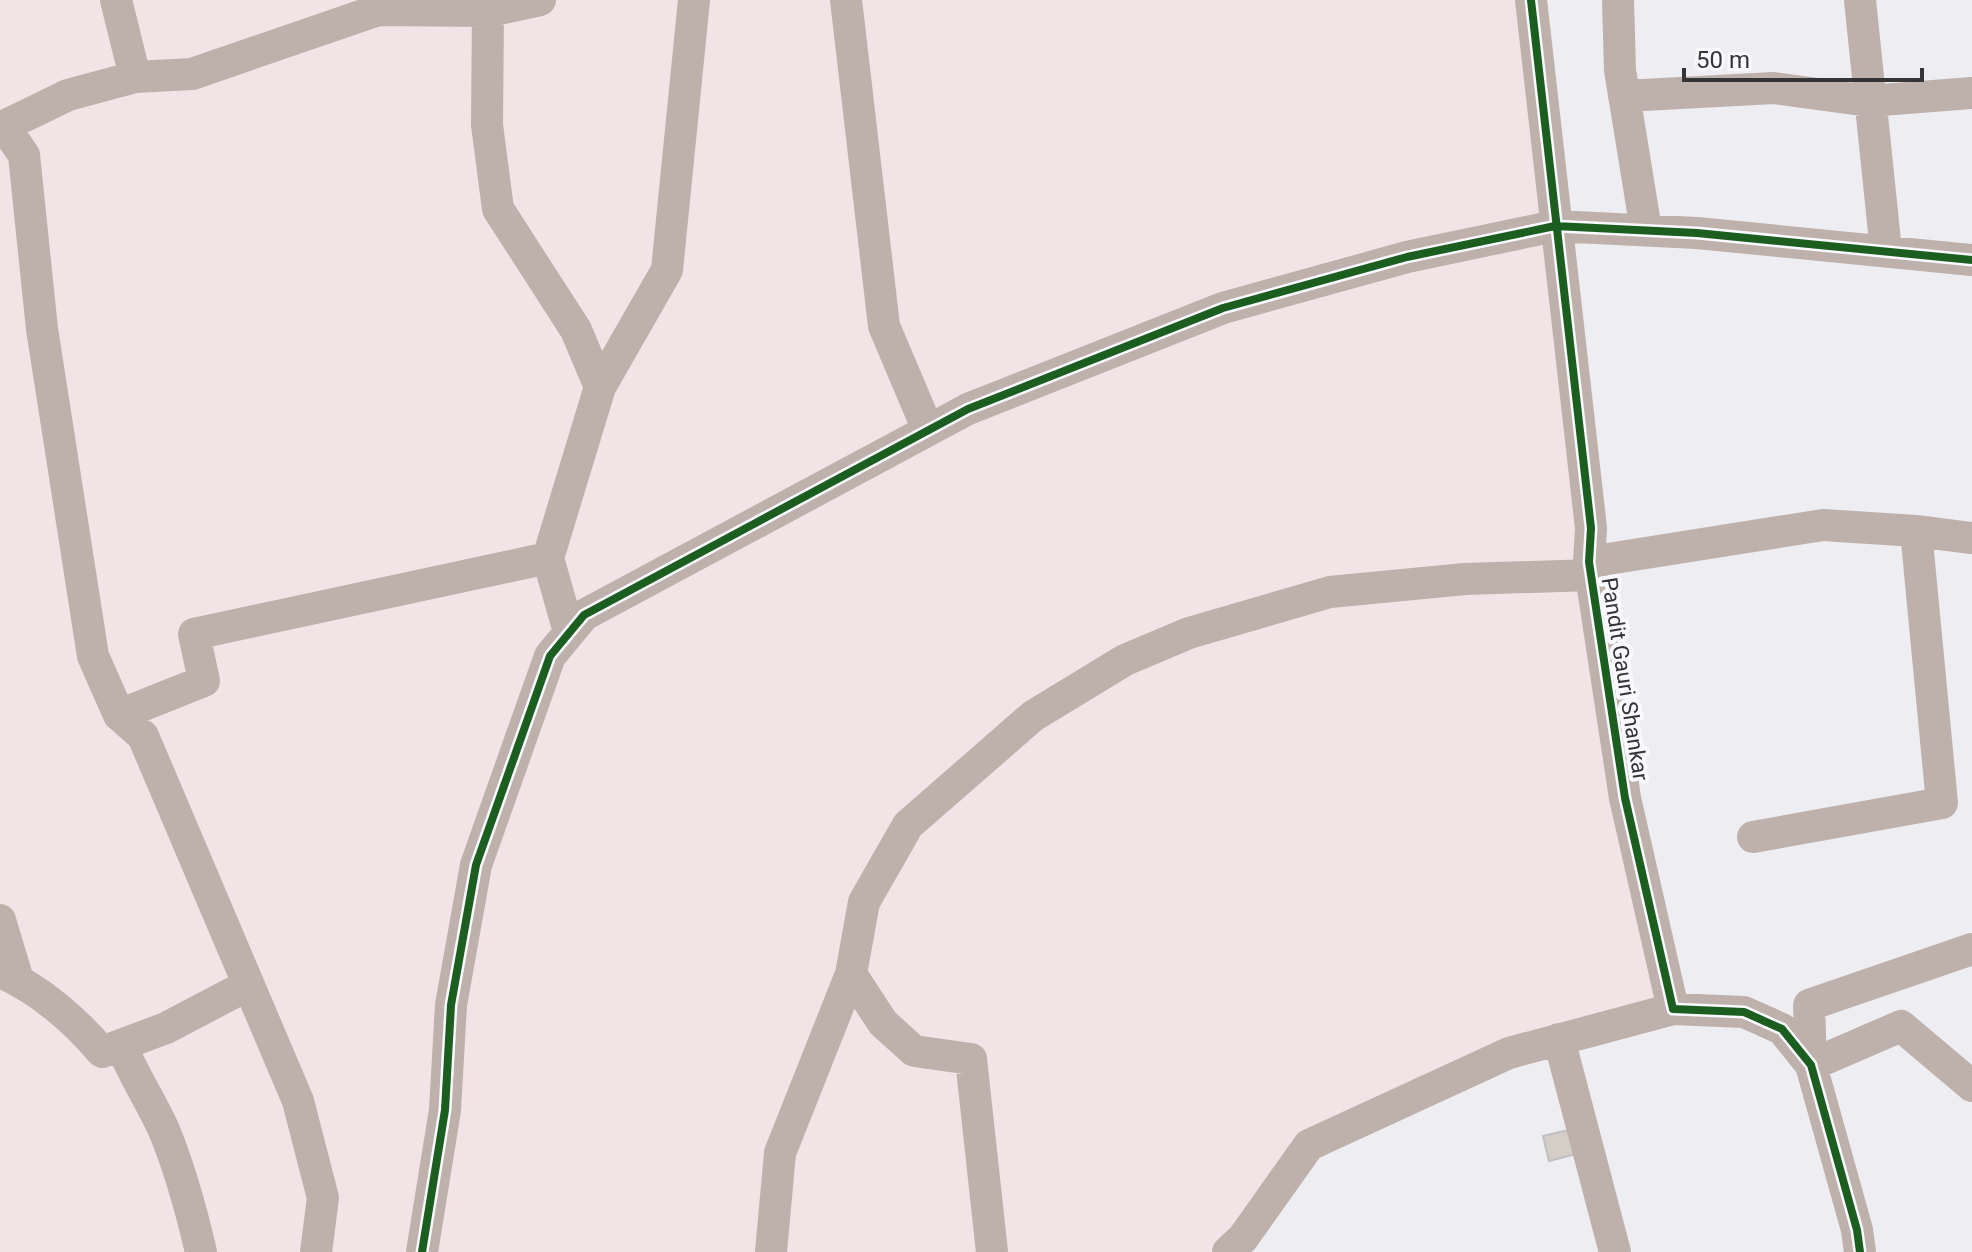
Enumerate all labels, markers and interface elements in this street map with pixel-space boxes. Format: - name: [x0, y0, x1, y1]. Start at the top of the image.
- scale bar: [1684, 32, 1922, 82]
- text: 50 m: [1696, 46, 1750, 74]
- street label: Pandit Gauri Shankar: [1597, 576, 1654, 783]

